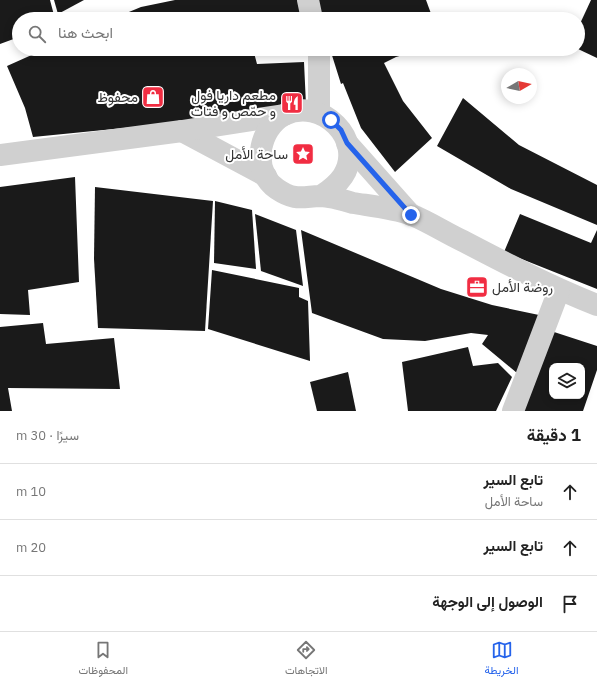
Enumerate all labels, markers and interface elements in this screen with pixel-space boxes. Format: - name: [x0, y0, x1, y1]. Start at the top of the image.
- search box: [12, 12, 585, 56]
- icon: search: [26, 23, 48, 45]
- text: ابحث هنا: [58, 23, 113, 42]
- north arrow: [501, 68, 537, 104]
- shop icon: محفوظ: [140, 84, 166, 110]
- place label: مطعم داريا فول و حمّص و فتات: [191, 86, 276, 120]
- place label: محفوظ: [97, 88, 138, 106]
- restaurant icon: مطعم داريا فول و حمّص و فتات: [279, 90, 305, 116]
- route start: [322, 111, 340, 129]
- place icon: ساحة الأمل: [290, 141, 316, 167]
- place label: ساحة الأمل: [225, 145, 288, 163]
- route end: [402, 206, 420, 224]
- office icon: روضة الأمل: [464, 274, 490, 300]
- place label: روضة الأمل: [492, 278, 553, 296]
- map controls: [549, 363, 585, 399]
- button: layers: [549, 363, 585, 399]
- text: 1 دقيقة: [527, 424, 581, 446]
- text: سيرًا · 30 m: [16, 427, 79, 444]
- text: تابع السير: [484, 470, 543, 489]
- icon: ahead: [559, 481, 581, 503]
- text: 10 m: [16, 483, 46, 500]
- text: ساحة الأمل: [485, 493, 543, 510]
- text: تابع السير: [484, 536, 543, 555]
- icon: ahead: [559, 537, 581, 559]
- text: 20 m: [16, 539, 46, 556]
- text: الوصول إلى الوجهة: [432, 592, 543, 611]
- icon: arrive: [559, 593, 581, 615]
- tab: المحفوظات: [78, 639, 128, 680]
- tab: الاتجاهات: [285, 639, 328, 680]
- tab: الخريطة: [485, 639, 519, 680]

